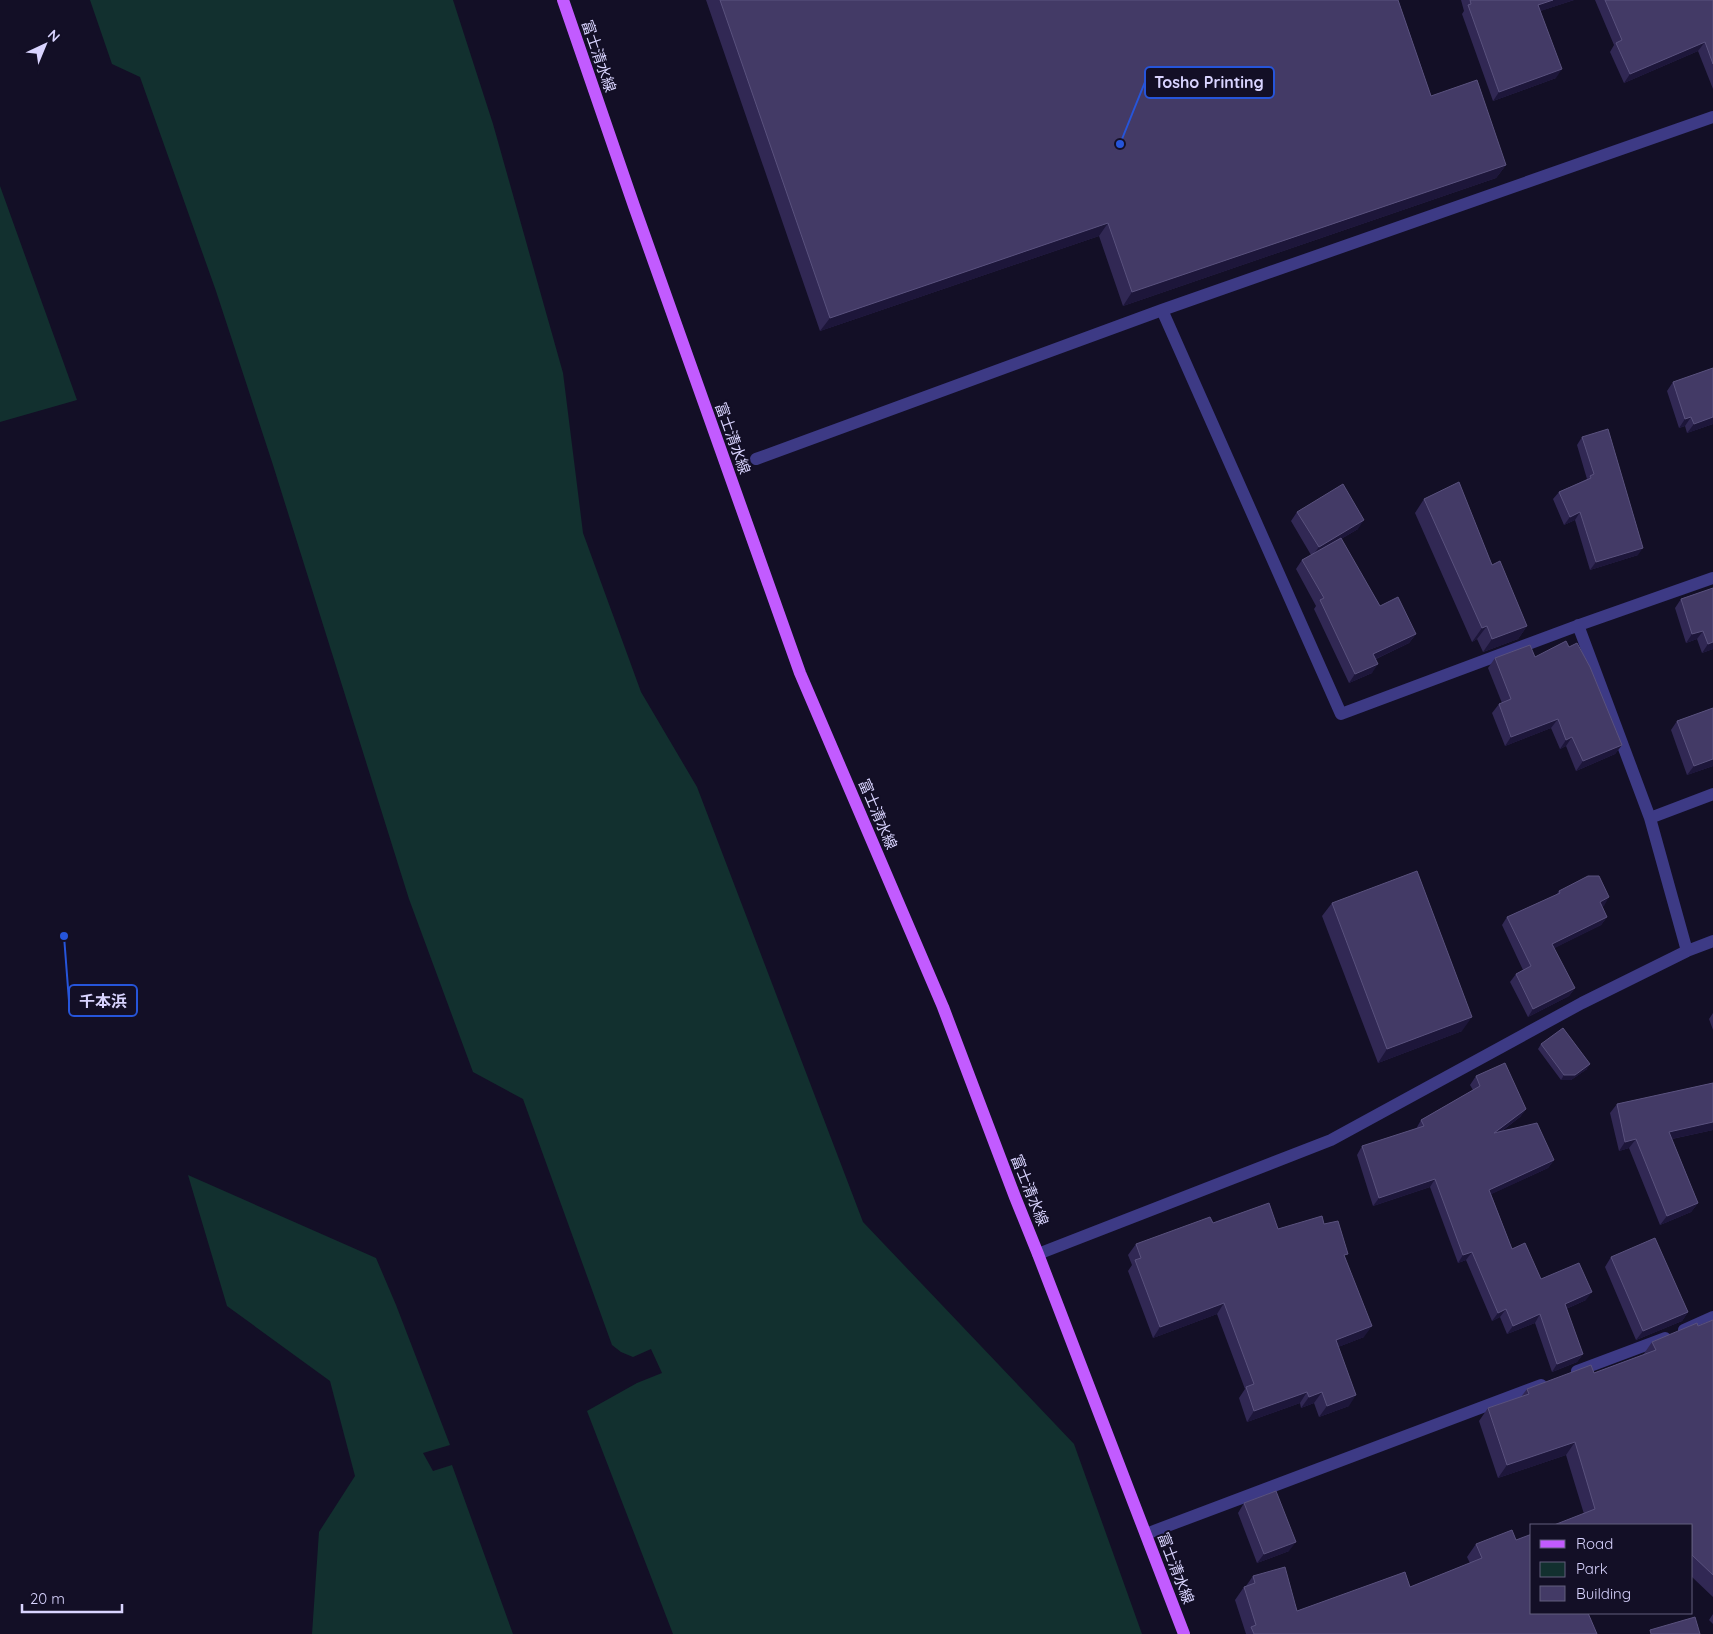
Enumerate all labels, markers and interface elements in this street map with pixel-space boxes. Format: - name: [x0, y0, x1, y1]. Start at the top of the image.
- street label: 富士清水線: [578, 17, 620, 95]
- north arrow: [20, 20, 70, 70]
- text: N: [44, 26, 64, 46]
- callout: Tosho Printing: [1145, 67, 1274, 98]
- text: Tosho Printing: [1154, 72, 1264, 92]
- street label: 富士清水線: [711, 400, 755, 476]
- street label: 富士清水線: [855, 776, 901, 852]
- callout: 千本浜: [69, 985, 137, 1016]
- text: 千本浜: [79, 991, 127, 1011]
- street label: 富士清水線: [1007, 1152, 1053, 1228]
- legend: [1530, 1524, 1693, 1614]
- street label: 富士清水線: [1154, 1530, 1198, 1606]
- text: Road: [1576, 1534, 1613, 1553]
- text: Park: [1576, 1559, 1608, 1578]
- scale bar: [22, 1582, 122, 1614]
- text: Building: [1576, 1584, 1631, 1603]
- text: 20 m: [30, 1589, 65, 1608]

